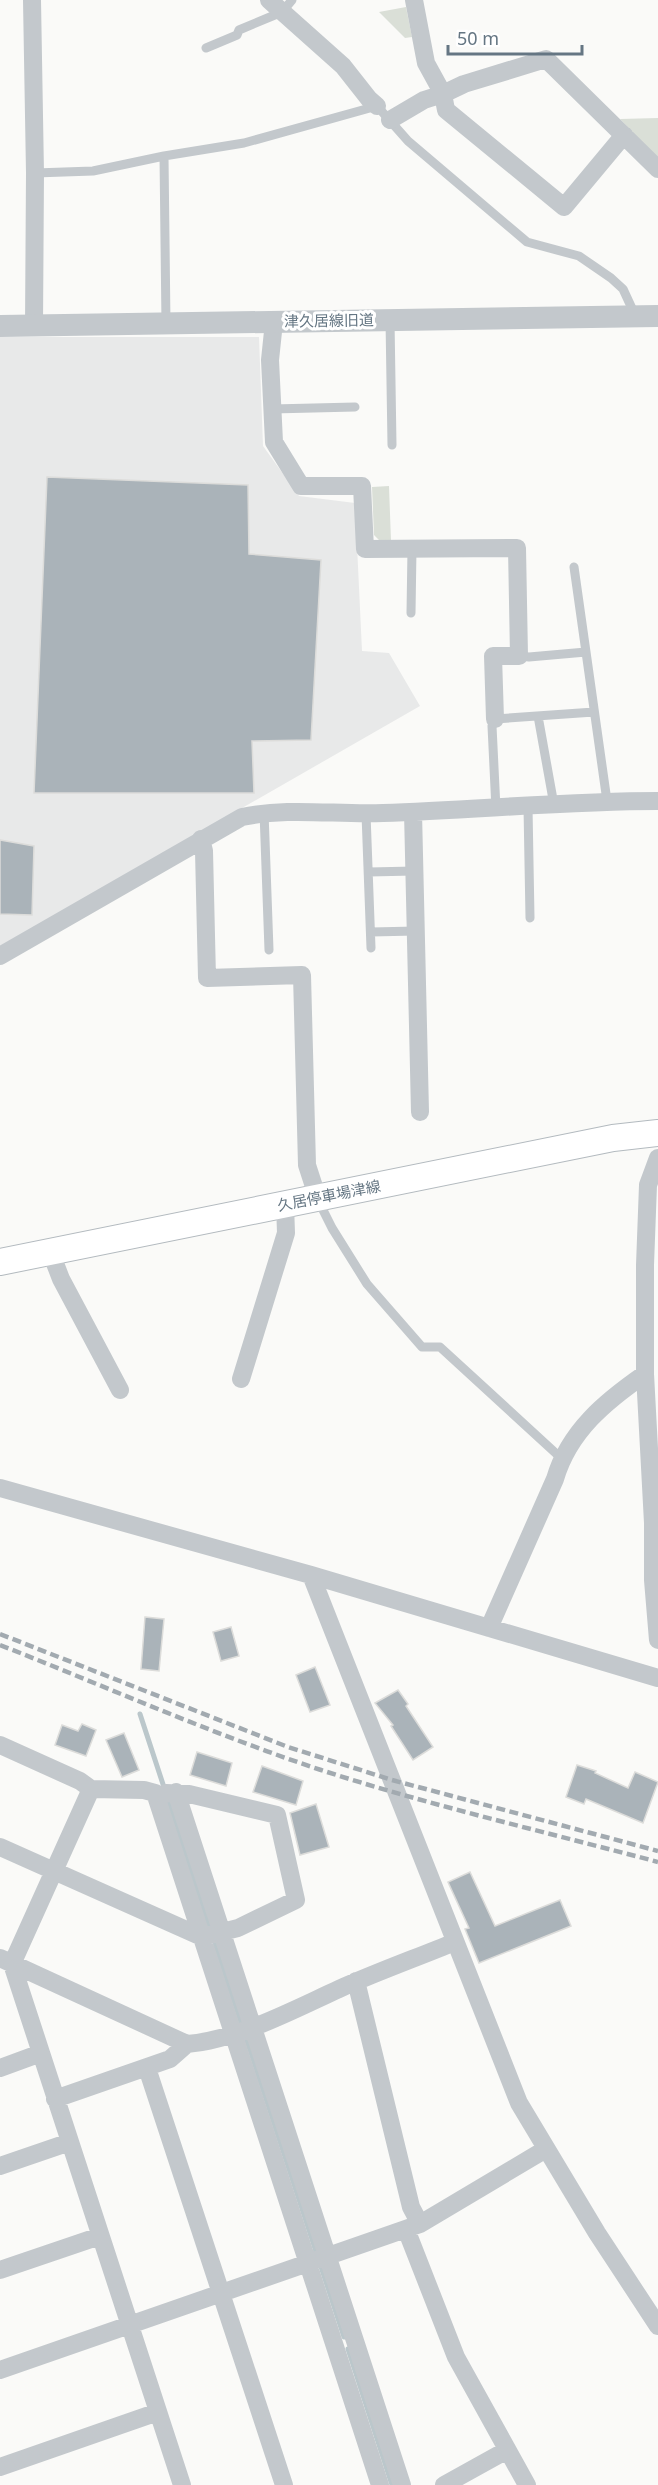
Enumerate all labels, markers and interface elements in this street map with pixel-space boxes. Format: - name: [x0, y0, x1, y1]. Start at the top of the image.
- scale bar: [448, 18, 582, 56]
- text: 50 m: [457, 26, 499, 50]
- street label: 津久居線旧道: [284, 309, 374, 331]
- street label: 久居停車場津線: [275, 1175, 382, 1215]

